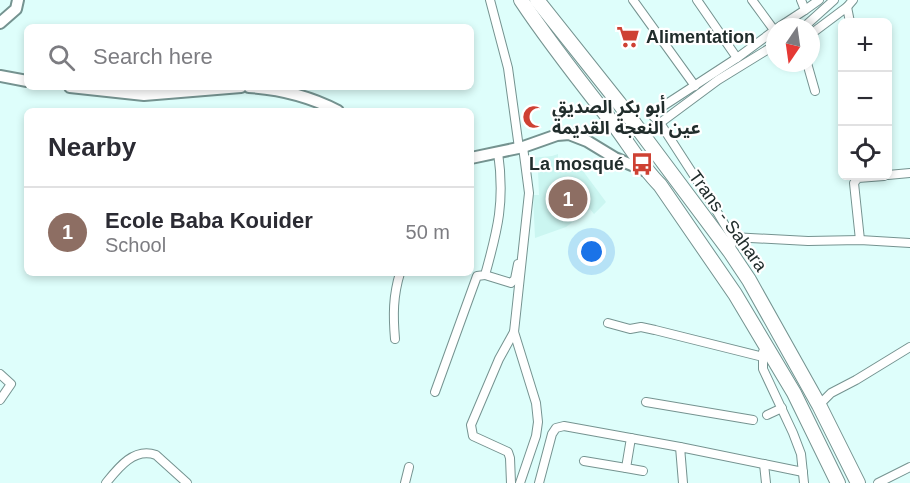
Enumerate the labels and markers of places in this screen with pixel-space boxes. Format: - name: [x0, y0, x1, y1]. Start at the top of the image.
- supermarket icon: Alimentation: [615, 24, 641, 50]
- place label: Alimentation: [646, 27, 755, 47]
- place label: أبو بكر الصديق عين النعجة القديمة: [552, 94, 701, 138]
- mosque icon: أبو بكر الصديق عين النعجة القديمة: [521, 104, 547, 130]
- bus stop icon: La mosqué: [629, 151, 655, 177]
- place label: La mosqué: [529, 154, 624, 174]
- pin: 1: [548, 176, 588, 222]

